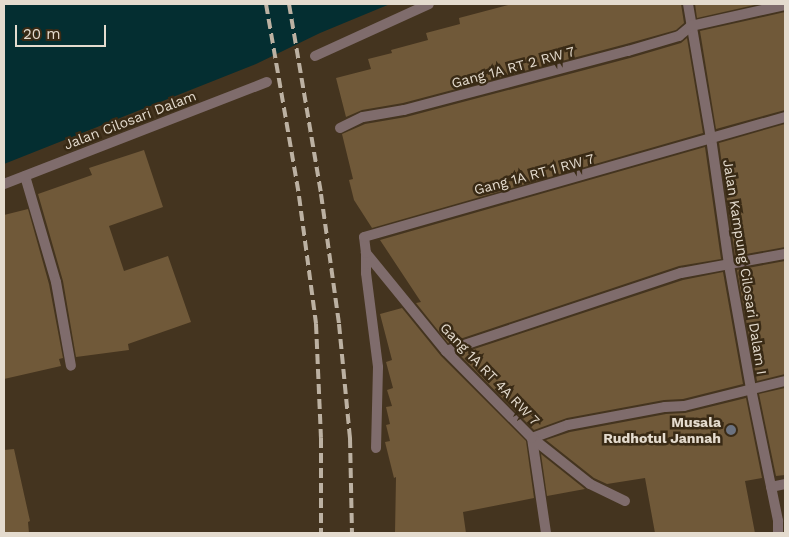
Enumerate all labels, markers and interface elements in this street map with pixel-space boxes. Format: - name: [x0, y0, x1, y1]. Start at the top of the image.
- scale bar: [18, 15, 109, 47]
- text: 20 m: [23, 25, 61, 43]
- street label: Gang 1A RT 2 RW 7: [449, 42, 577, 92]
- street label: Jalan Cilosari Dalam: [61, 87, 199, 153]
- street label: Gang 1A RT 1 RW 7: [471, 150, 597, 198]
- street label: Jalan Kampung Cilosari Dalam I: [720, 158, 770, 376]
- street label: Gang 1A RT 4A RW 7: [436, 318, 544, 430]
- place label: Musala Rudhotul Jannah: [603, 414, 721, 447]
- marker: Musala Rudhotul Jannah: [725, 424, 737, 436]

